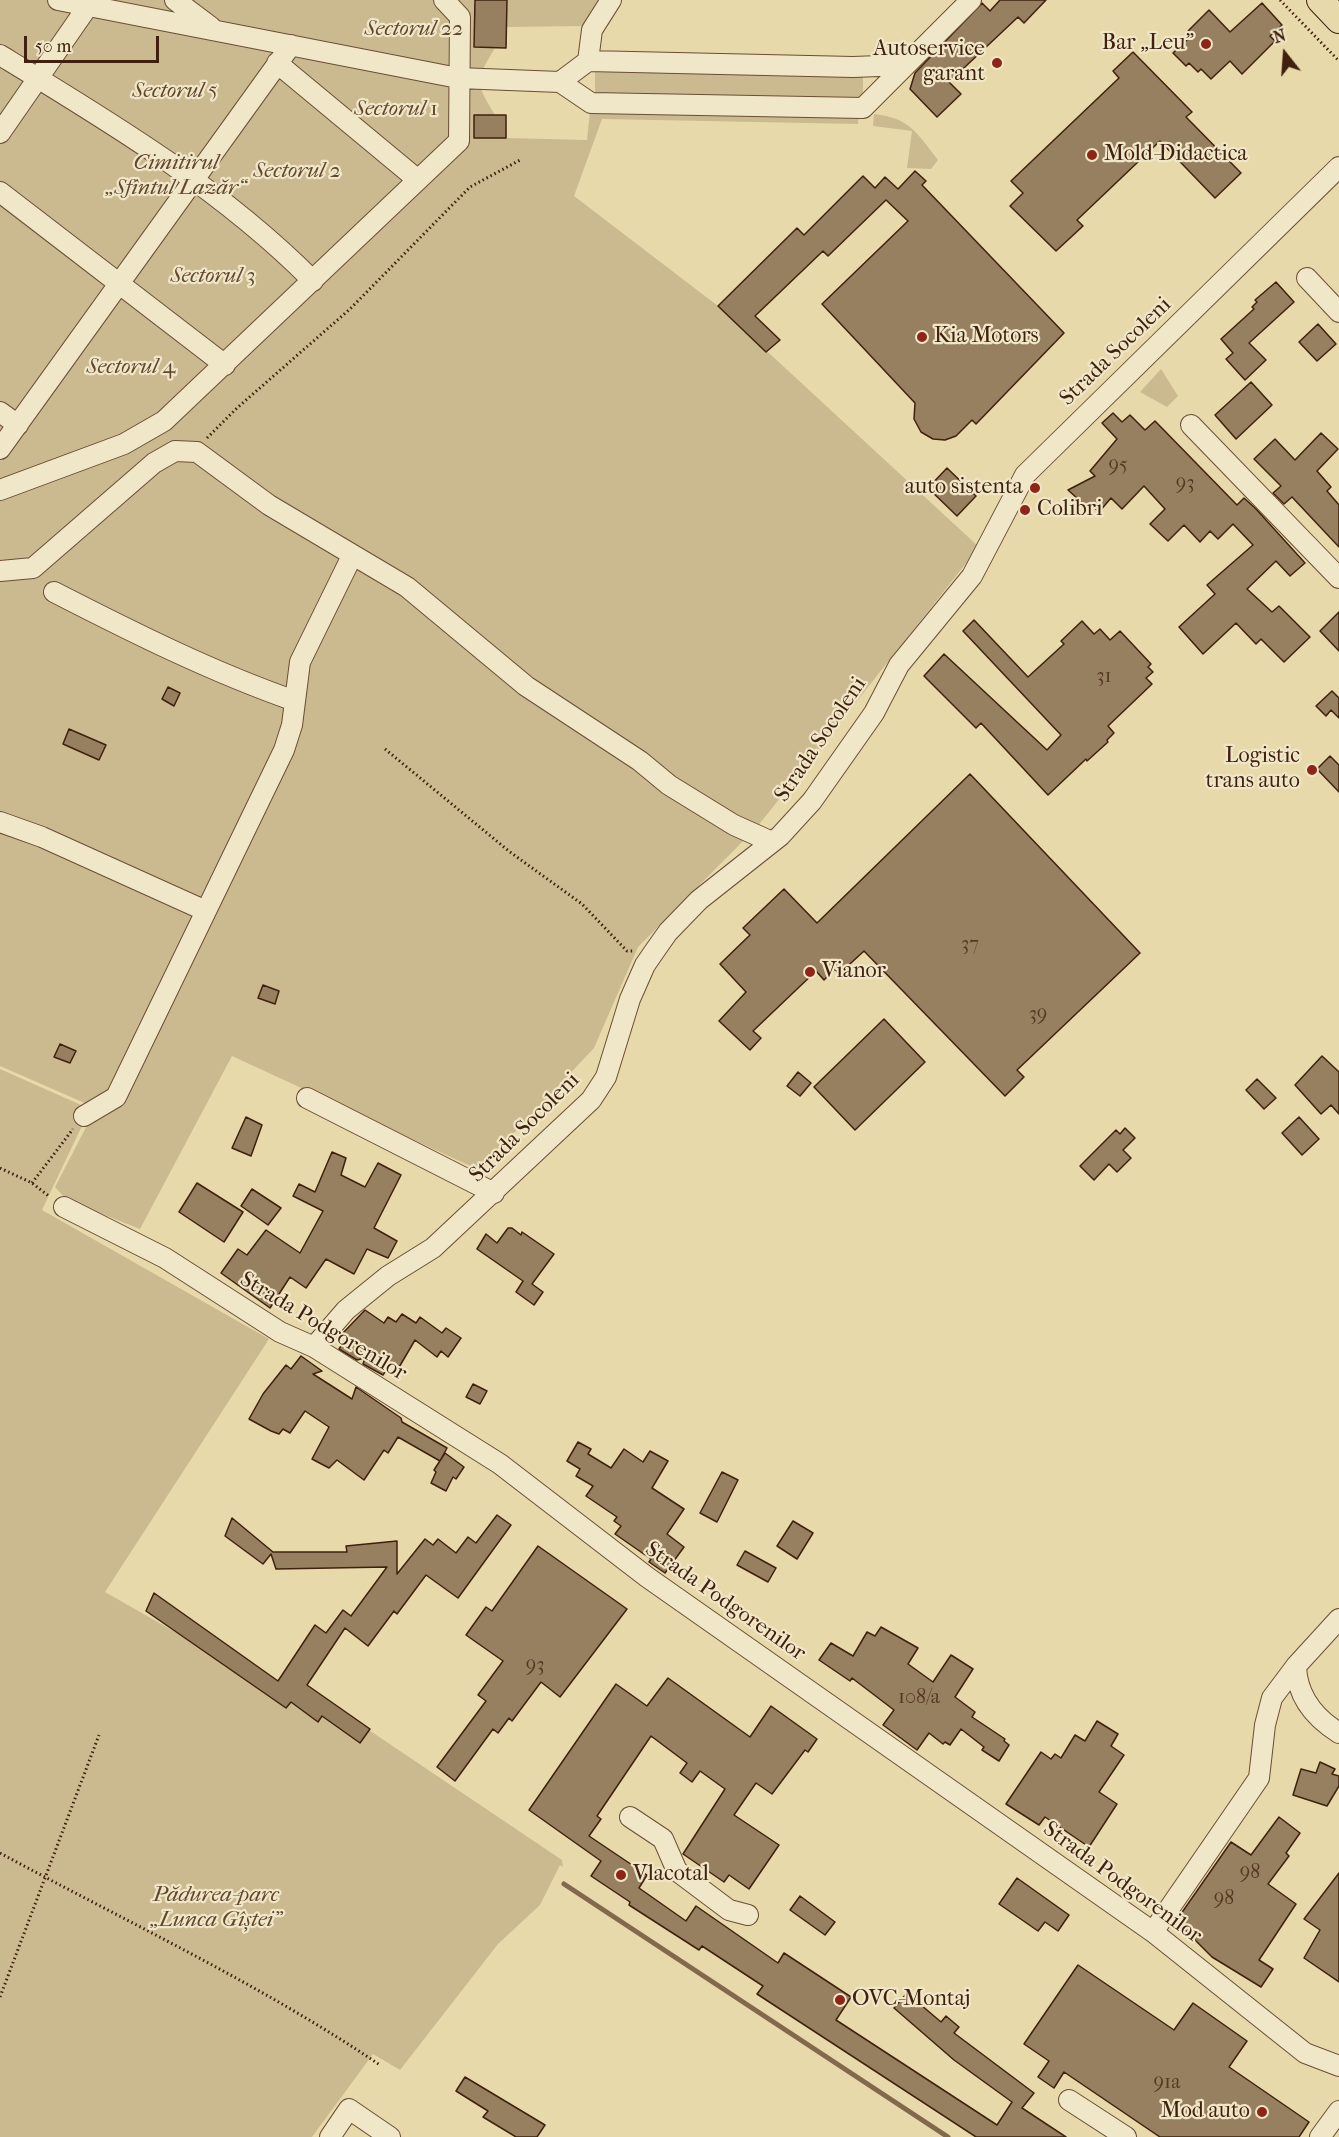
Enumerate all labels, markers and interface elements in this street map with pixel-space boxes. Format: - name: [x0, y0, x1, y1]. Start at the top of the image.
- park label: Sectorul 22: [365, 17, 463, 43]
- scale bar: [27, 24, 162, 62]
- north arrow: [1255, 24, 1315, 84]
- text: N: [1271, 25, 1288, 47]
- place label: Bar „Leu”: [1102, 31, 1194, 57]
- text: 50 m: [35, 36, 71, 57]
- place label: Autoservice garant: [873, 37, 985, 88]
- marker: Bar „Leu”: [1199, 37, 1213, 51]
- marker: Autoservice garant: [990, 56, 1004, 70]
- park label: Sectorul 5: [132, 79, 218, 105]
- park label: Sectorul 1: [354, 97, 438, 123]
- place label: Mold-Didactica: [1104, 142, 1248, 168]
- marker: Mold-Didactica: [1085, 148, 1099, 162]
- park label: Cimitirul „Sfîntul Lazăr“: [106, 151, 246, 202]
- park label: Sectorul 2: [253, 159, 341, 185]
- park label: Sectorul 3: [170, 264, 256, 290]
- street label: Strada Socoleni: [1055, 292, 1177, 412]
- place label: Kia Motors: [934, 324, 1039, 350]
- marker: Kia Motors: [915, 330, 929, 344]
- park label: Sectorul 4: [86, 355, 176, 381]
- house number: 95: [1108, 454, 1128, 478]
- house number: 93: [1176, 472, 1194, 496]
- place label: auto sistenta: [905, 475, 1023, 501]
- marker: auto sistenta: [1028, 481, 1042, 495]
- place label: Colibri: [1037, 497, 1102, 523]
- marker: Colibri: [1018, 503, 1032, 517]
- house number: 31: [1096, 665, 1112, 689]
- street label: Strada Socoleni: [770, 673, 872, 807]
- place label: Logistic trans auto: [1206, 744, 1300, 796]
- marker: Logistic trans auto: [1305, 763, 1319, 777]
- house number: 37: [961, 933, 979, 957]
- place label: Vianor: [822, 959, 886, 985]
- marker: Vianor: [803, 965, 817, 979]
- house number: 39: [1029, 1003, 1047, 1027]
- street label: Strada Socoleni: [464, 1067, 586, 1189]
- street label: Strada Podgorenilor: [235, 1267, 411, 1387]
- street label: Strada Podgorenilor: [640, 1537, 810, 1667]
- house number: 93: [526, 1654, 544, 1678]
- house number: 108/a: [898, 1686, 940, 1710]
- street label: Strada Podgorenilor: [1037, 1817, 1207, 1949]
- house number: 98: [1240, 1861, 1260, 1885]
- place label: Vlacotal: [633, 1862, 709, 1888]
- marker: Vlacotal: [614, 1868, 628, 1882]
- park label: Pădurea-parc „Lunca Gîștei”: [151, 1883, 281, 1934]
- house number: 98: [1214, 1887, 1234, 1911]
- place label: OVC-Montaj: [852, 1987, 970, 2013]
- marker: OVC-Montaj: [833, 1993, 847, 2007]
- house number: 91a: [1154, 2071, 1180, 2095]
- place label: Mod auto: [1161, 2099, 1250, 2125]
- marker: Mod auto: [1255, 2105, 1269, 2119]

